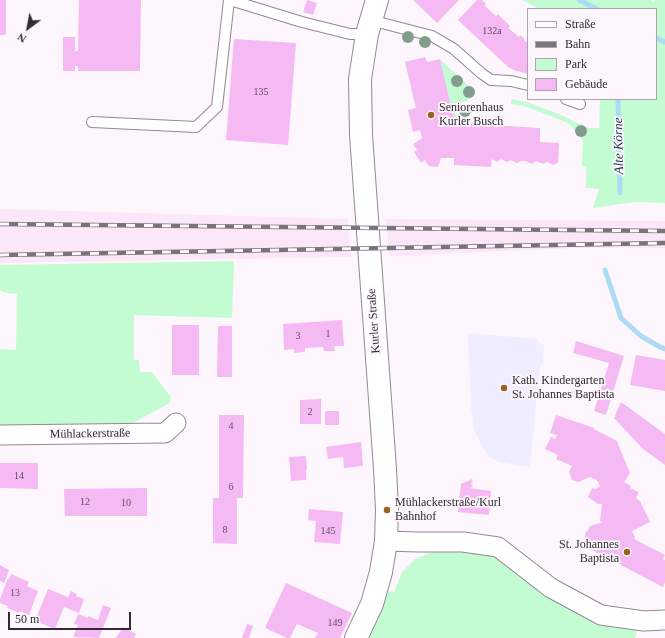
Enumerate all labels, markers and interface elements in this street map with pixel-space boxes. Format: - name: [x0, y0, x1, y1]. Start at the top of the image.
- north arrow: [8, 8, 48, 48]
- legend: [527, 8, 657, 100]
- text: Straße: [565, 17, 596, 31]
- house number: 132a: [482, 25, 502, 37]
- text: N: [15, 31, 28, 45]
- text: Bahn: [565, 37, 590, 51]
- text: Park: [565, 57, 587, 71]
- text: Gebäude: [565, 77, 608, 91]
- house number: 135: [254, 86, 268, 98]
- place label: Seniorenhaus Kurler Busch: [439, 101, 504, 129]
- marker: Seniorenhaus Kurler Busch: [426, 110, 436, 120]
- water label: Alte Körne: [611, 118, 627, 174]
- street label: Kurler Straße: [365, 288, 383, 354]
- house number: 1: [326, 328, 330, 340]
- house number: 3: [296, 330, 300, 342]
- place label: Kath. Kindergarten St. Johannes Baptista: [512, 374, 614, 402]
- marker: Kath. Kindergarten St. Johannes Baptista: [499, 383, 509, 393]
- house number: 2: [308, 406, 312, 418]
- house number: 4: [228, 420, 234, 432]
- street label: Mühlackerstraße: [50, 426, 130, 442]
- house number: 14: [14, 470, 24, 482]
- house number: 6: [228, 481, 234, 493]
- house number: 12: [80, 496, 90, 508]
- place label: Mühlackerstraße/Kurl Bahnhof: [395, 496, 501, 524]
- house number: 10: [121, 497, 131, 509]
- marker: Mühlackerstraße/Kurl Bahnhof: [382, 505, 392, 515]
- house number: 8: [222, 524, 228, 536]
- house number: 145: [320, 525, 336, 537]
- place label: St. Johannes Baptista: [559, 538, 619, 566]
- marker: St. Johannes Baptista: [622, 547, 632, 557]
- house number: 13: [10, 587, 20, 599]
- scale bar: [10, 604, 133, 630]
- text: 50 m: [15, 612, 39, 626]
- house number: 149: [328, 617, 342, 629]

